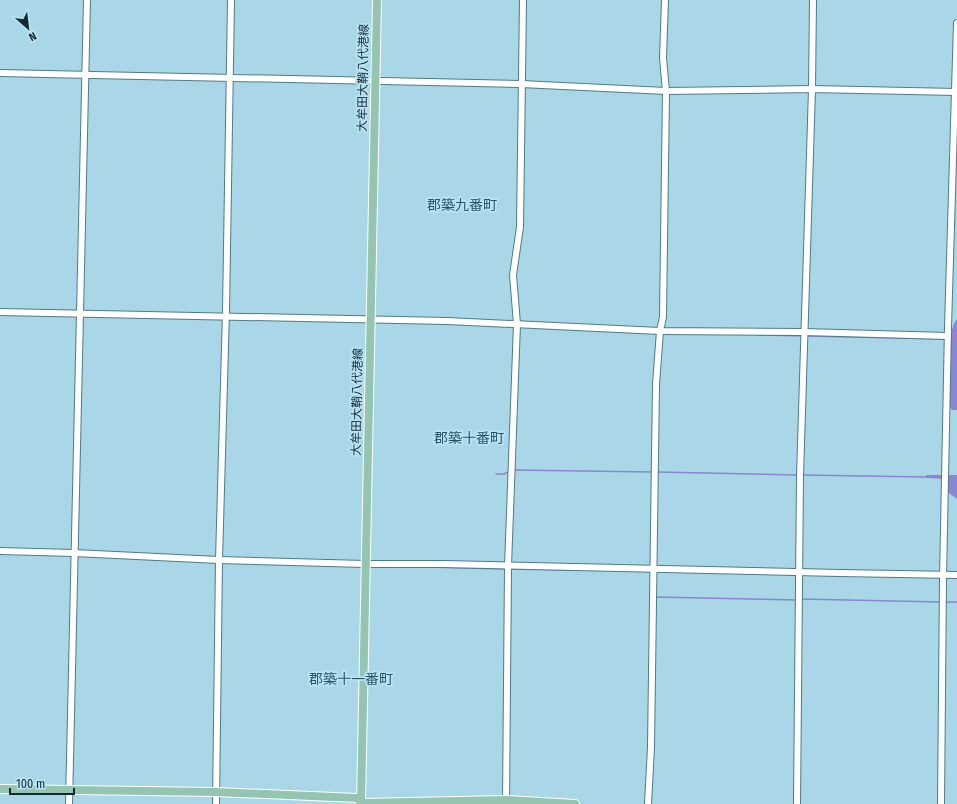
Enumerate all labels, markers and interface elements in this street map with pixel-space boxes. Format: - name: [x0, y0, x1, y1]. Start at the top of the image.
- north arrow: [8, 8, 48, 48]
- street label: 大牟田大鞘八代港線: [355, 24, 371, 132]
- text: N: [26, 29, 38, 44]
- district label: 郡築九番町: [427, 197, 497, 214]
- street label: 大牟田大鞘八代港線: [349, 348, 365, 456]
- district label: 郡築十番町: [434, 430, 504, 447]
- district label: 郡築十一番町: [309, 671, 393, 688]
- scale bar: [10, 770, 74, 796]
- text: 100 m: [16, 777, 45, 791]

